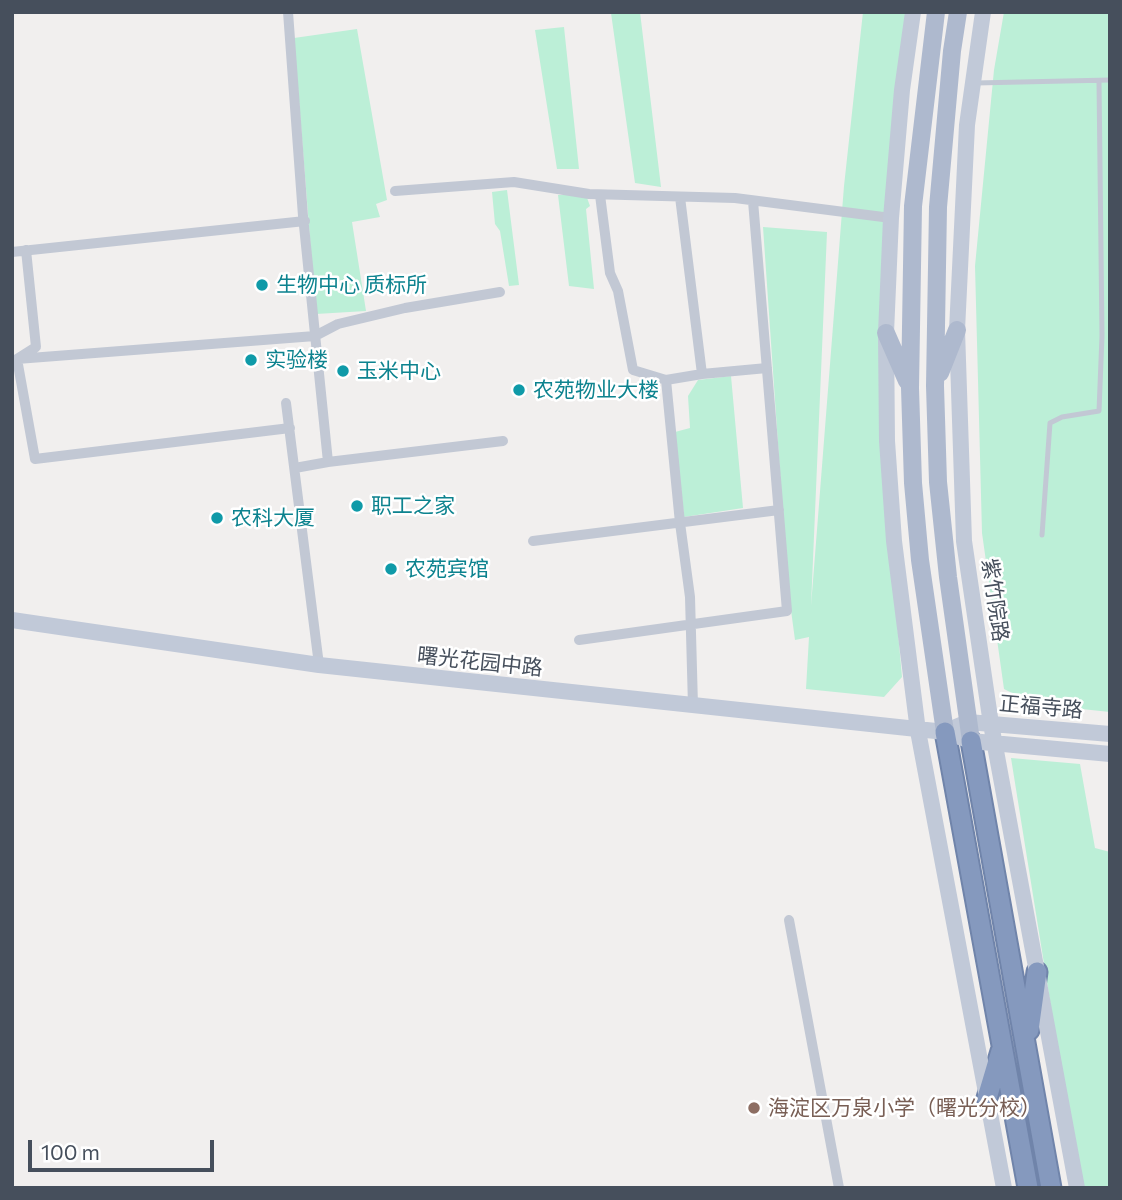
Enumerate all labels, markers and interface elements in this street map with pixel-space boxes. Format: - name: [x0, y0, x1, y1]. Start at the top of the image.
- place label: 生物中心 质标所: [276, 272, 427, 298]
- marker: 生物中心 质标所: [254, 277, 270, 293]
- place label: 实验楼: [265, 347, 328, 373]
- marker: 实验楼: [243, 352, 259, 368]
- place label: 玉米中心: [357, 358, 441, 384]
- marker: 玉米中心: [335, 363, 351, 379]
- place label: 农苑物业大楼: [533, 377, 659, 403]
- marker: 农苑物业大楼: [511, 382, 527, 398]
- place label: 职工之家: [371, 493, 455, 519]
- marker: 职工之家: [349, 498, 365, 514]
- place label: 农科大厦: [231, 505, 315, 531]
- marker: 农科大厦: [209, 510, 225, 526]
- place label: 农苑宾馆: [405, 556, 489, 582]
- street label: 紫竹院路: [977, 557, 1013, 643]
- marker: 农苑宾馆: [383, 561, 399, 577]
- street label: 曙光花园中路: [416, 643, 544, 681]
- street label: 正福寺路: [998, 691, 1084, 723]
- place label: 海淀区万泉小学（曙光分校）: [768, 1095, 1041, 1121]
- marker: 海淀区万泉小学（曙光分校）: [746, 1100, 762, 1116]
- scale bar: [32, 1126, 217, 1170]
- text: 100 m: [41, 1139, 100, 1164]

